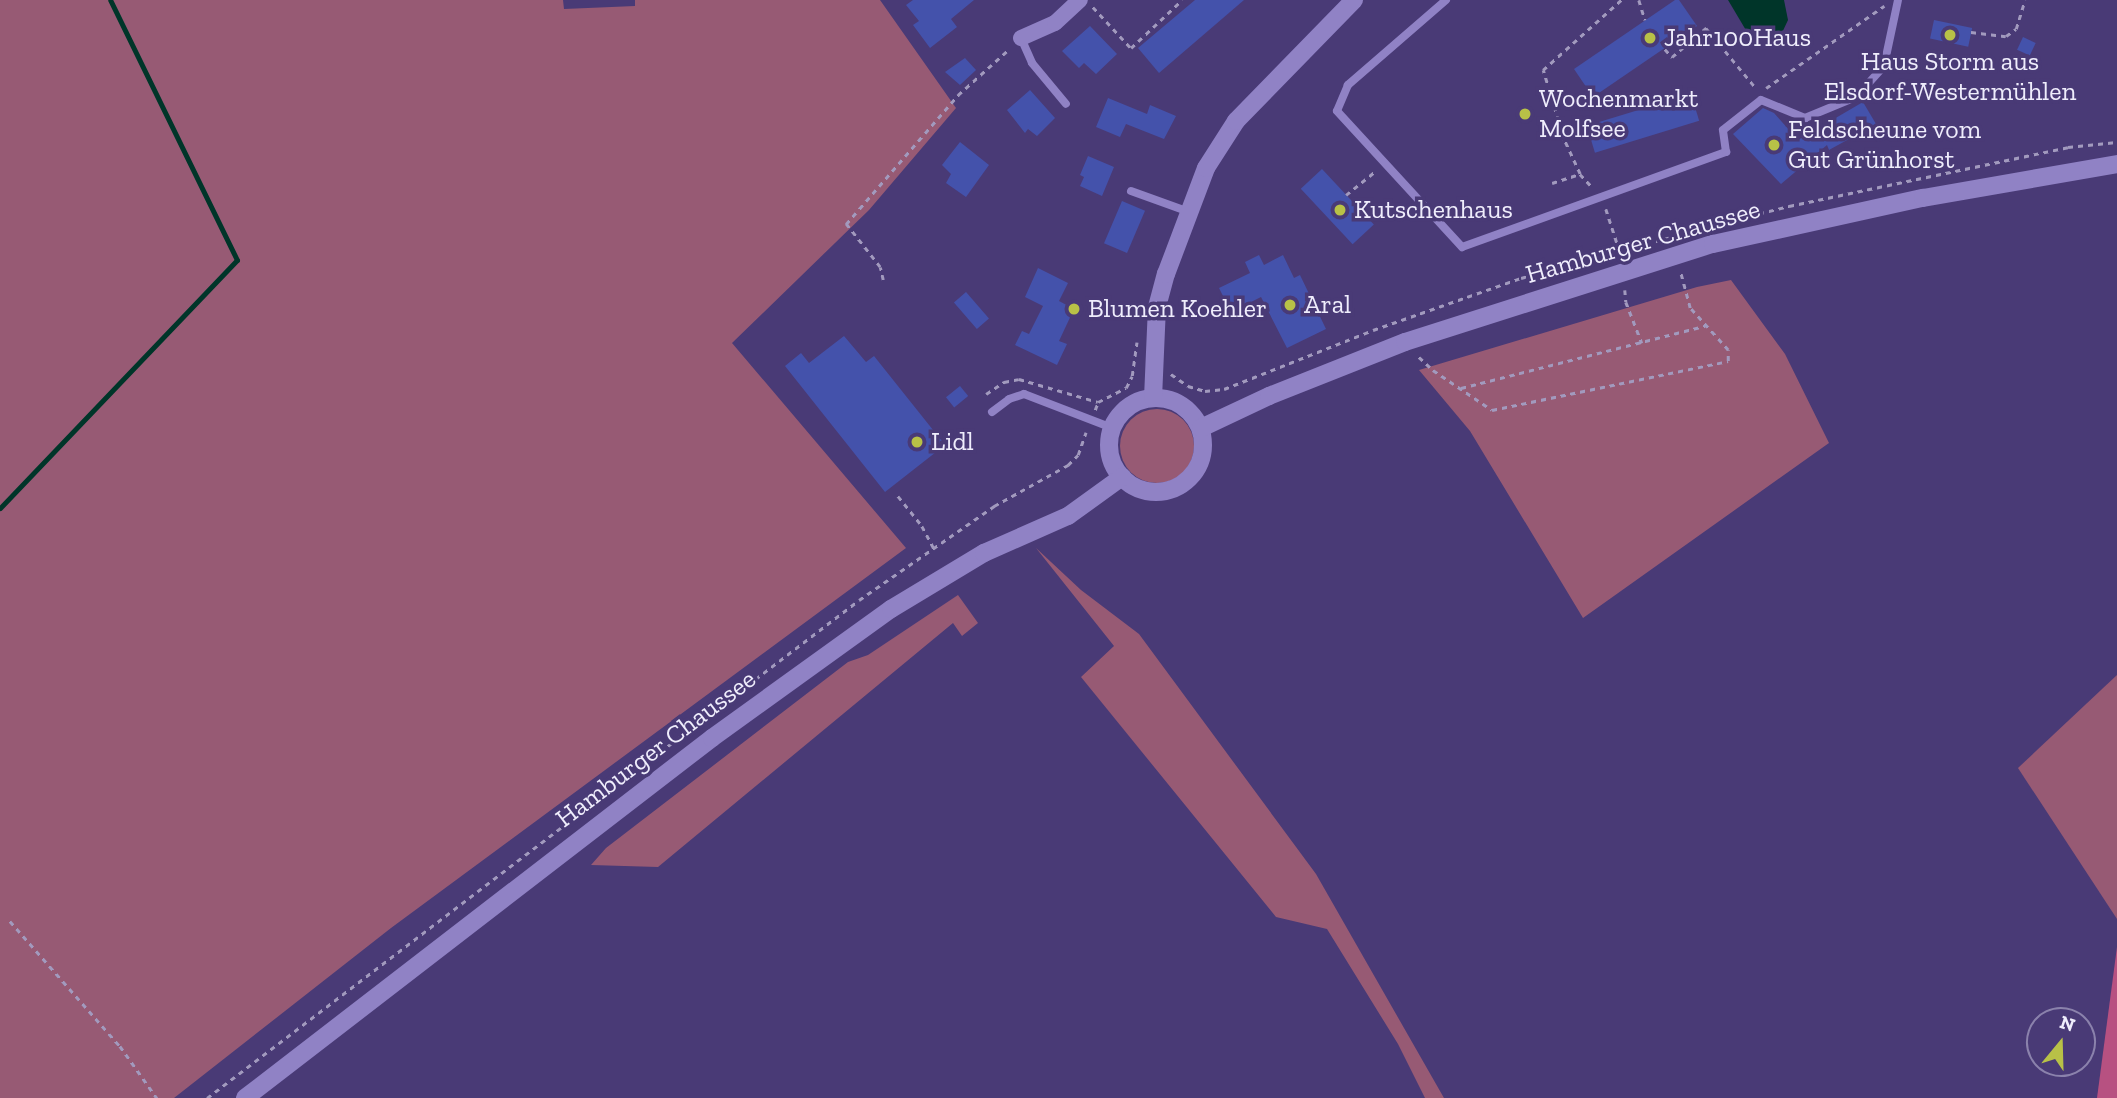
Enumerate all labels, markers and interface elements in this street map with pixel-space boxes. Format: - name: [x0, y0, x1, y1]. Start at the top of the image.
- place label: Jahr100Haus: [1664, 22, 1811, 54]
- marker: Haus Storm aus Elsdorf-Westermühlen: [1942, 27, 1958, 43]
- marker: Jahr100Haus: [1642, 30, 1658, 46]
- place label: Haus Storm aus Elsdorf-Westermühlen: [1824, 46, 2076, 108]
- place label: Wochenmarkt Molfsee: [1539, 83, 1698, 144]
- marker: Wochenmarkt Molfsee: [1517, 106, 1533, 122]
- place label: Feldscheune vom Gut Grünhorst: [1788, 114, 1982, 176]
- marker: Feldscheune vom Gut Grünhorst: [1766, 137, 1782, 153]
- place label: Kutschenhaus: [1354, 194, 1513, 226]
- street label: Hamburger Chaussee: [1522, 194, 1764, 290]
- marker: Kutschenhaus: [1332, 202, 1348, 218]
- place label: Aral: [1304, 289, 1351, 321]
- place label: Blumen Koehler: [1088, 293, 1267, 325]
- marker: Aral: [1282, 297, 1298, 313]
- marker: Blumen Koehler: [1066, 301, 1082, 317]
- place label: Lidl: [931, 426, 974, 458]
- marker: Lidl: [909, 434, 925, 450]
- street label: Hamburger Chaussee: [550, 663, 762, 835]
- north arrow: [2026, 1007, 2096, 1077]
- text: N: [2057, 1010, 2078, 1037]

